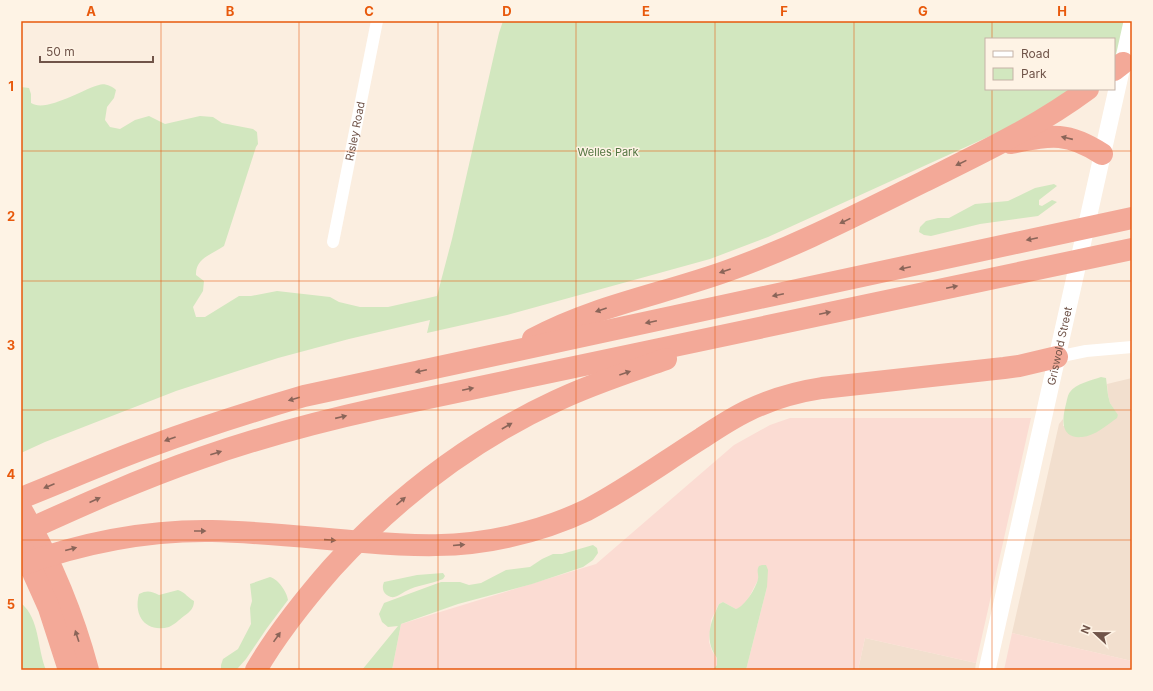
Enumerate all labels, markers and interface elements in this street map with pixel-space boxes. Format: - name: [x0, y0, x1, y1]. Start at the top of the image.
- text: A: [86, 3, 96, 19]
- text: B: [226, 3, 235, 19]
- text: C: [364, 3, 374, 19]
- text: D: [502, 3, 512, 19]
- text: E: [642, 3, 650, 19]
- text: F: [780, 3, 788, 19]
- text: G: [918, 3, 928, 19]
- text: H: [1057, 3, 1067, 19]
- scale bar: [40, 38, 153, 64]
- legend: [985, 38, 1115, 90]
- text: 50 m: [46, 44, 75, 59]
- text: Road: [1021, 46, 1050, 61]
- text: Park: [1021, 66, 1047, 81]
- text: 1: [8, 78, 14, 94]
- street label: Risley Road: [342, 100, 368, 162]
- one-way arrow: [1061, 135, 1073, 141]
- park label: Welles Park: [578, 145, 638, 159]
- one-way arrow: [955, 160, 967, 166]
- text: 2: [7, 208, 15, 224]
- one-way arrow: [839, 218, 851, 224]
- one-way arrow: [1026, 237, 1038, 243]
- one-way arrow: [899, 265, 911, 271]
- one-way arrow: [719, 269, 731, 275]
- one-way arrow: [946, 283, 959, 289]
- one-way arrow: [772, 292, 784, 298]
- street label: Griswold Street: [1044, 305, 1075, 387]
- one-way arrow: [595, 308, 607, 314]
- one-way arrow: [819, 310, 831, 316]
- one-way arrow: [645, 319, 657, 325]
- text: 3: [7, 337, 15, 353]
- one-way arrow: [415, 368, 427, 374]
- one-way arrow: [620, 370, 632, 376]
- one-way arrow: [462, 386, 474, 392]
- one-way arrow: [288, 396, 300, 402]
- one-way arrow: [335, 413, 347, 419]
- one-way arrow: [501, 423, 513, 430]
- one-way arrow: [164, 436, 176, 442]
- one-way arrow: [211, 450, 223, 456]
- text: 4: [7, 466, 16, 482]
- one-way arrow: [43, 484, 55, 490]
- one-way arrow: [395, 496, 406, 505]
- one-way arrow: [90, 497, 101, 503]
- one-way arrow: [194, 528, 207, 534]
- one-way arrow: [324, 536, 336, 543]
- one-way arrow: [453, 541, 465, 548]
- one-way arrow: [65, 545, 78, 551]
- text: 5: [7, 596, 15, 612]
- north arrow: [1075, 613, 1115, 653]
- text: N: [1078, 623, 1094, 636]
- one-way arrow: [74, 629, 80, 641]
- one-way arrow: [273, 632, 282, 643]

